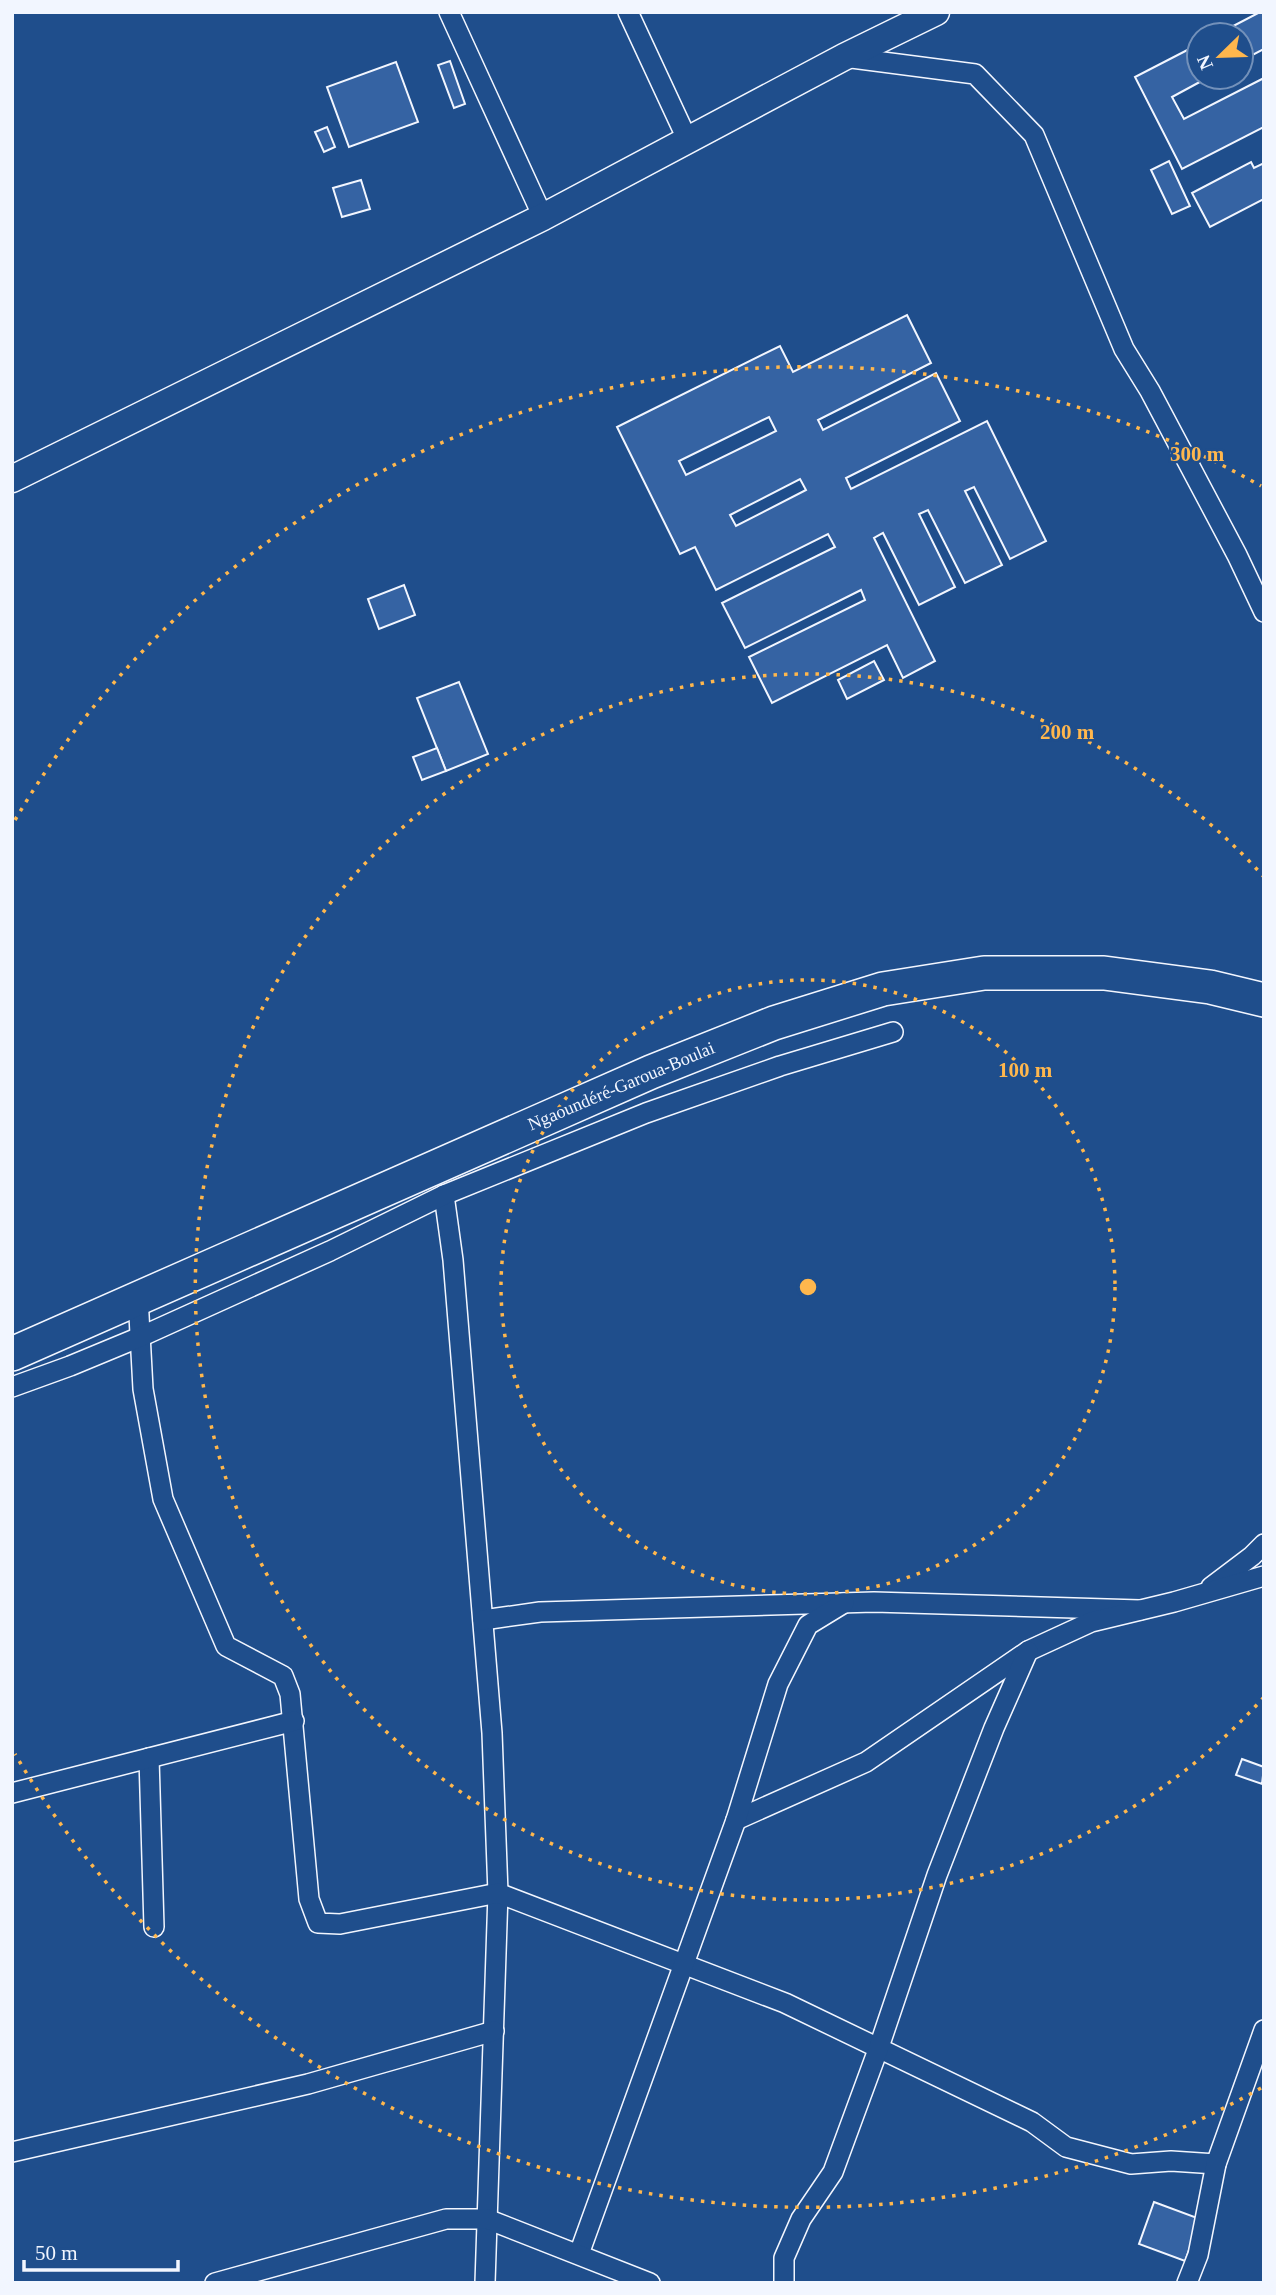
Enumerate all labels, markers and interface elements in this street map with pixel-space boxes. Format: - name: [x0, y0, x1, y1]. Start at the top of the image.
- north arrow: [1185, 21, 1255, 91]
- text: N: [1192, 52, 1217, 73]
- text: 300 m: [1170, 442, 1225, 466]
- text: 200 m: [1040, 720, 1095, 744]
- street label: Ngaoundéré-Garoua-Boulai: [525, 1038, 717, 1134]
- text: 100 m: [998, 1058, 1053, 1082]
- centre of rings: [796, 1275, 820, 1299]
- scale bar: [24, 2228, 178, 2272]
- text: 50 m: [35, 2241, 78, 2265]

